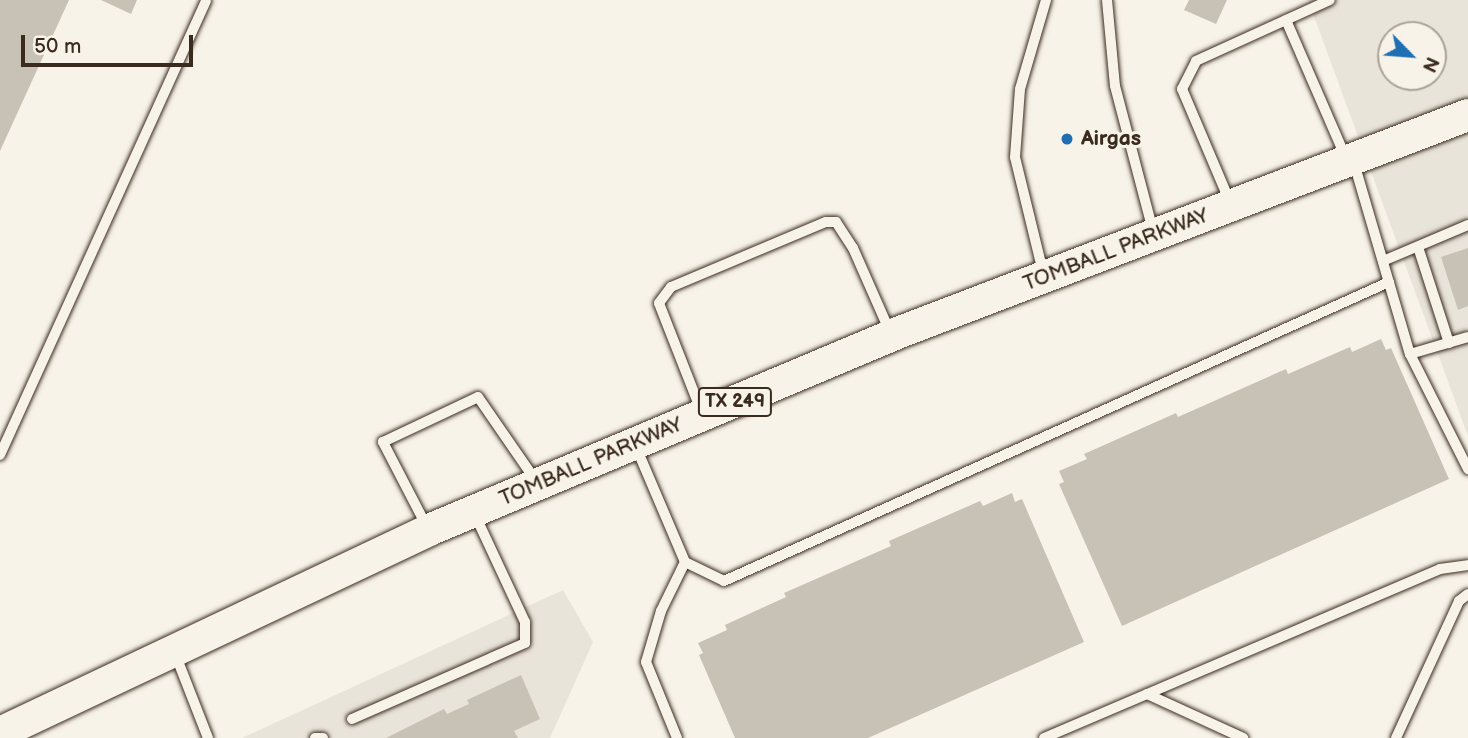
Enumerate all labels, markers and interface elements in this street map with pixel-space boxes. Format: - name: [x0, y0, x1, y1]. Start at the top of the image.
- scale bar: [24, 21, 196, 65]
- north arrow: [1377, 21, 1447, 91]
- text: 50 m: [34, 34, 81, 59]
- text: N: [1416, 53, 1443, 76]
- place label: Airgas: [1081, 126, 1141, 152]
- marker: Airgas: [1059, 131, 1075, 147]
- street label: TOMBALL PARKWAY: [1020, 203, 1212, 297]
- road number: TX 249: [696, 386, 774, 418]
- street label: TOMBALL PARKWAY: [496, 412, 686, 512]

